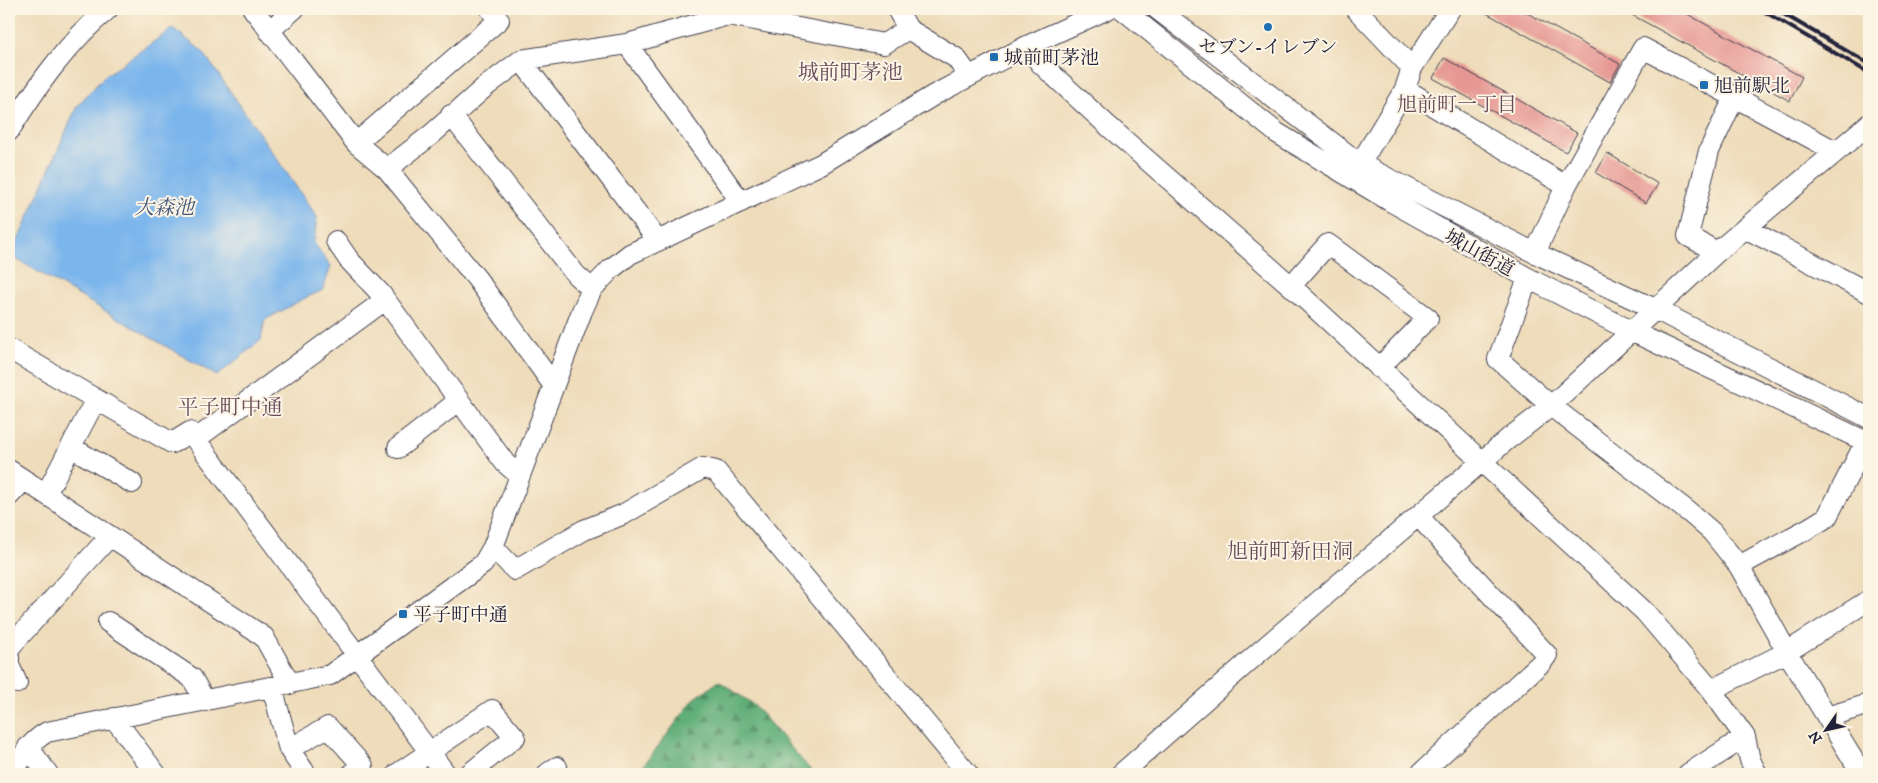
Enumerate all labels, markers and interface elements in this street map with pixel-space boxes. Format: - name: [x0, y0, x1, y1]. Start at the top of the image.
- marker: セブン-イレブン: [1262, 21, 1274, 33]
- place label: セブン-イレブン: [1198, 36, 1338, 59]
- place label: 城前町茅池: [1004, 47, 1099, 70]
- marker: 城前町茅池: [988, 51, 1000, 63]
- district label: 城前町茅池: [798, 60, 903, 86]
- place label: 旭前駅北: [1714, 75, 1790, 98]
- marker: 旭前駅北: [1698, 79, 1710, 91]
- district label: 旭前町一丁目: [1397, 93, 1517, 118]
- water label: 大森池: [134, 196, 196, 221]
- street label: 城山街道: [1440, 225, 1518, 282]
- district label: 平子町中通: [178, 395, 283, 421]
- district label: 旭前町新田洞: [1227, 539, 1353, 565]
- place label: 平子町中通: [413, 604, 508, 627]
- marker: 平子町中通: [397, 608, 409, 620]
- north arrow: [1800, 706, 1850, 756]
- text: N: [1805, 726, 1827, 747]

